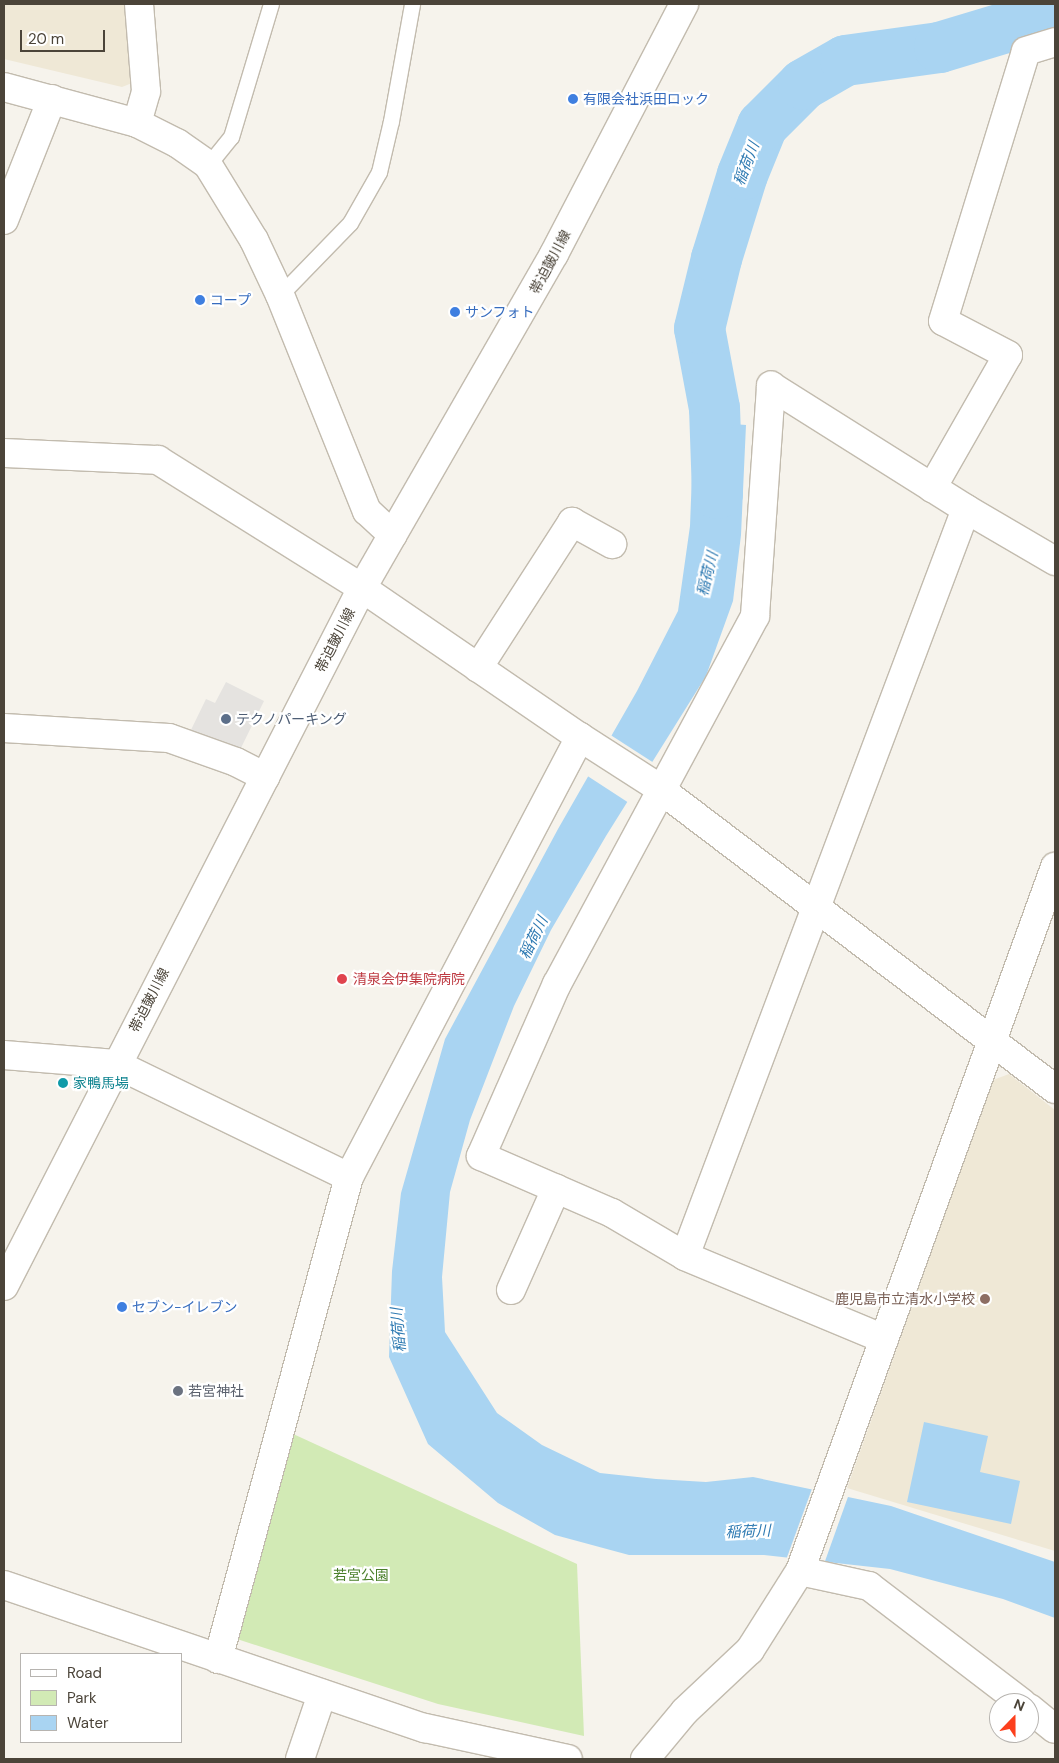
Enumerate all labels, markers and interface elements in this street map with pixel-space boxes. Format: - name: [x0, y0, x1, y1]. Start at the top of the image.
- scale bar: [22, 20, 108, 52]
- text: 20 m: [28, 29, 64, 49]
- place label: 有限会社浜田ロック: [583, 91, 709, 107]
- marker: 有限会社浜田ロック: [567, 93, 579, 105]
- water label: 稲荷川: [731, 140, 763, 188]
- street label: 帯迫皷川線: [526, 227, 574, 297]
- place label: コープ: [210, 292, 252, 308]
- marker: コープ: [194, 294, 206, 306]
- place label: サンフォト: [465, 304, 535, 320]
- marker: サンフォト: [449, 306, 461, 318]
- water label: 稲荷川: [694, 550, 722, 598]
- street label: 帯迫皷川線: [312, 605, 358, 675]
- place label: テクノパーキング: [236, 711, 348, 727]
- marker: テクノパーキング: [220, 713, 232, 725]
- water label: 稲荷川: [516, 914, 552, 962]
- street label: 帯迫皷川線: [126, 965, 172, 1035]
- place label: 清泉会伊集院病院: [353, 971, 465, 987]
- marker: 清泉会伊集院病院: [335, 972, 349, 986]
- place label: 家鴨馬場: [73, 1075, 129, 1091]
- marker: 家鴨馬場: [57, 1077, 69, 1089]
- place label: 鹿児島市立清水小学校: [835, 1291, 975, 1307]
- marker: 鹿児島市立清水小学校: [979, 1293, 991, 1305]
- place label: セブン-イレブン: [132, 1299, 238, 1315]
- marker: セブン-イレブン: [116, 1301, 128, 1313]
- water label: 稲荷川: [388, 1307, 410, 1353]
- place label: 若宮神社: [188, 1383, 244, 1399]
- marker: 若宮神社: [172, 1385, 184, 1397]
- water label: 稲荷川: [725, 1522, 771, 1542]
- park label: 若宮公園: [333, 1567, 389, 1583]
- legend: [20, 1653, 182, 1743]
- text: Road: [67, 1663, 102, 1683]
- text: Park: [67, 1688, 97, 1708]
- north arrow: [989, 1693, 1039, 1743]
- text: N: [1011, 1695, 1027, 1715]
- text: Water: [67, 1713, 108, 1733]

